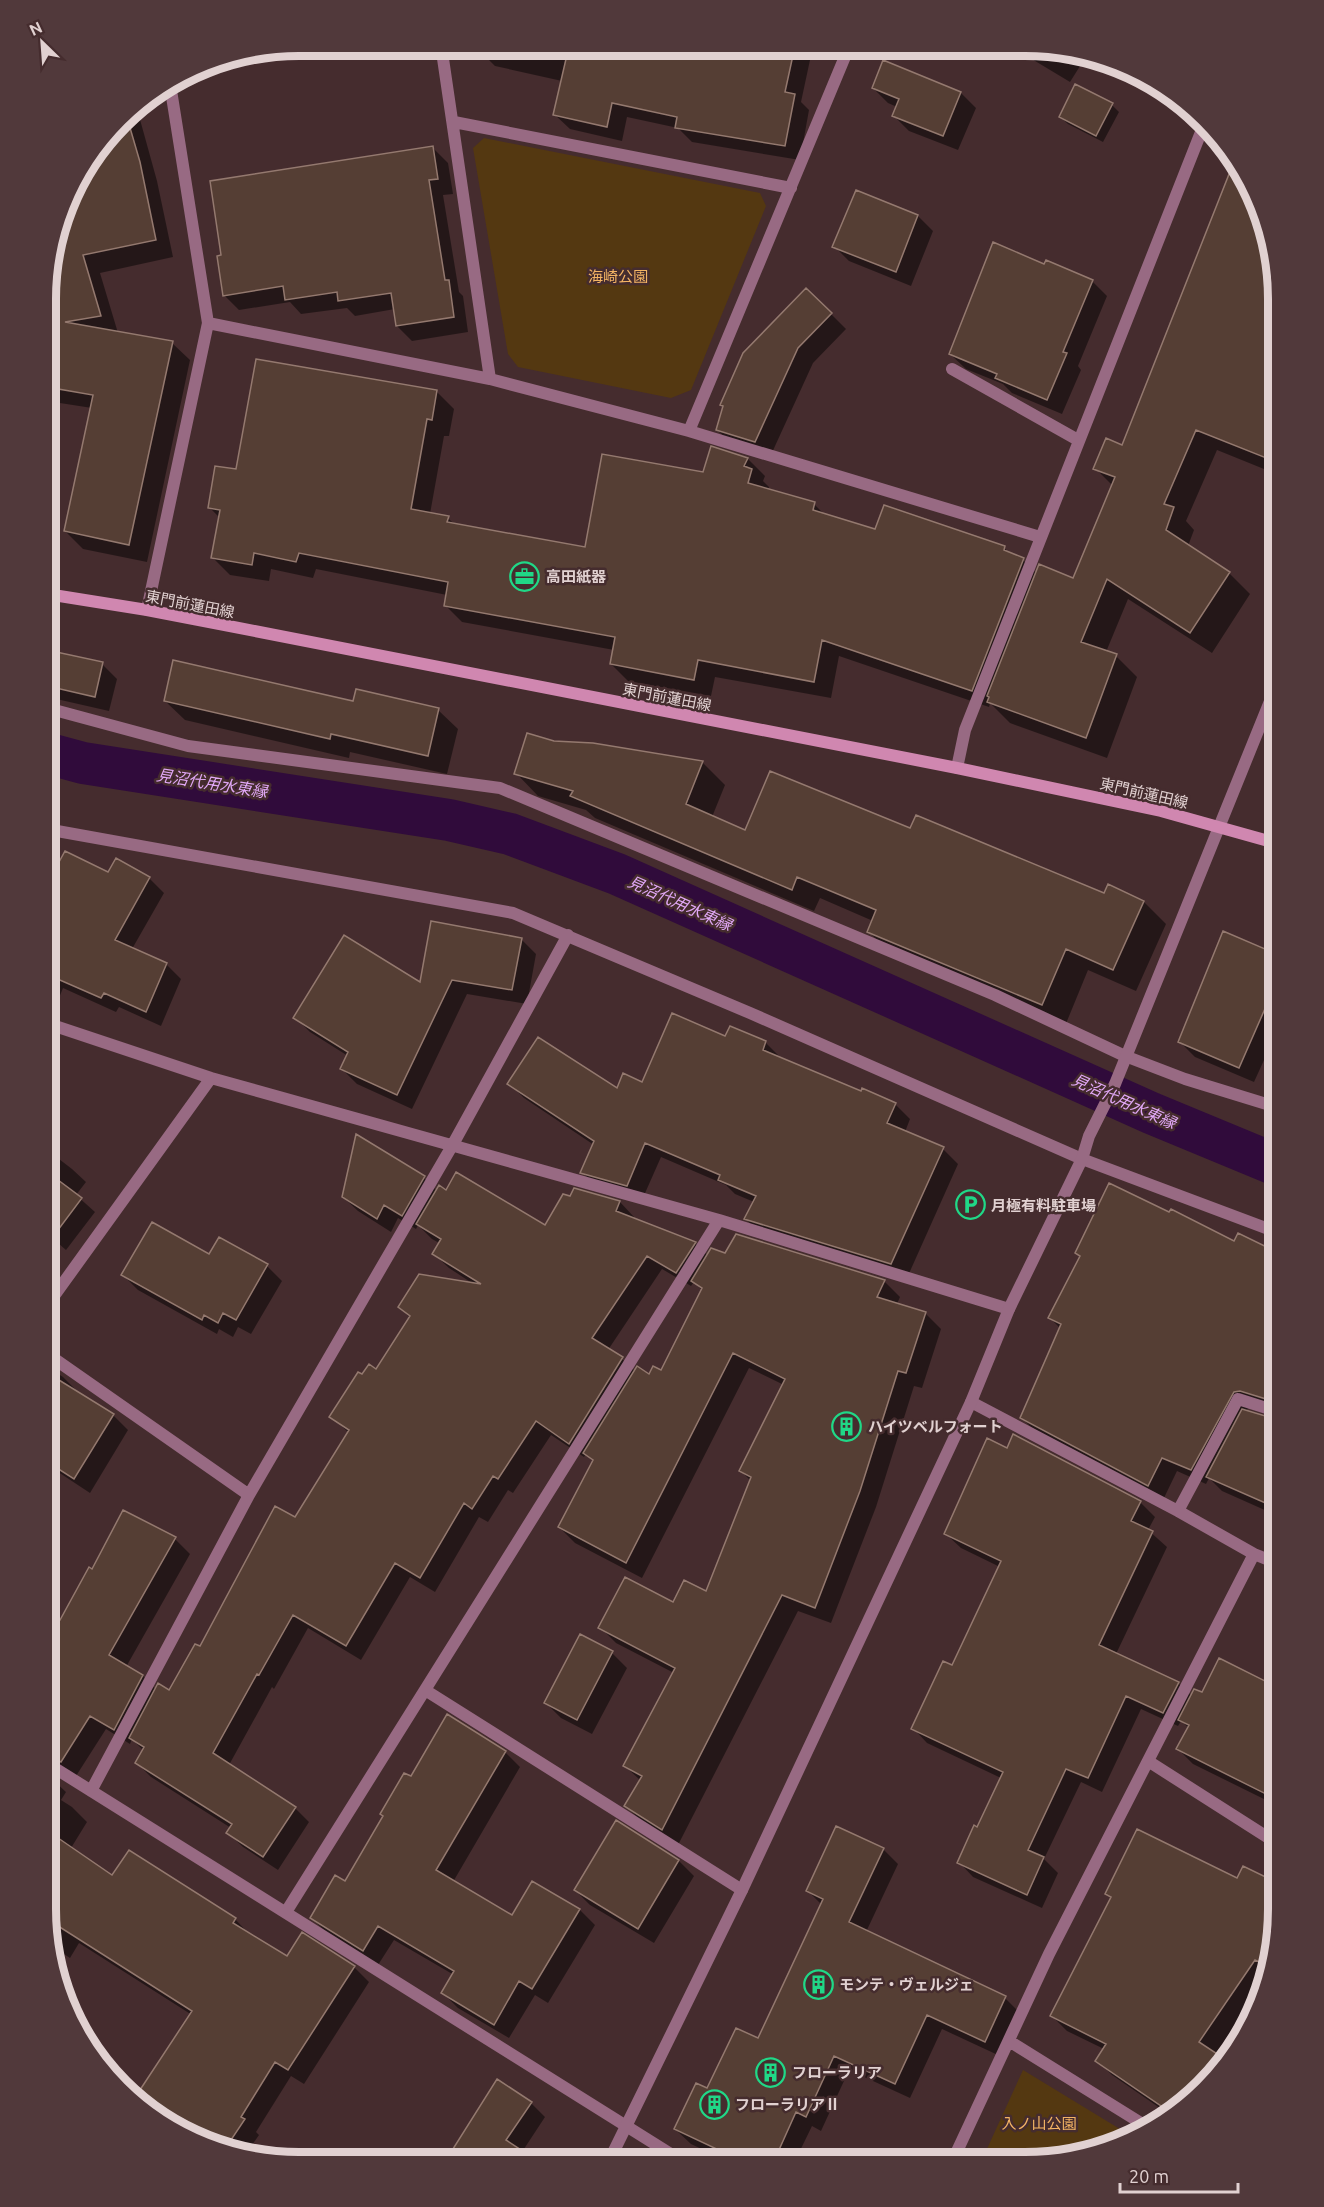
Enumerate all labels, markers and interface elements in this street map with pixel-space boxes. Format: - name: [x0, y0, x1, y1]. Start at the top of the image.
- north arrow: [12, 12, 72, 72]
- text: N: [26, 18, 45, 39]
- park label: 海崎公園: [588, 268, 648, 285]
- office icon: 高田紙器: [509, 560, 541, 592]
- place label: 高田紙器: [546, 568, 607, 585]
- street label: 東門前蓮田線: [144, 587, 236, 621]
- street label: 東門前蓮田線: [621, 680, 713, 714]
- water label: 見沼代用水東縁: [155, 765, 271, 801]
- street label: 東門前蓮田線: [1098, 775, 1190, 811]
- water label: 見沼代用水東縁: [625, 872, 737, 935]
- water label: 見沼代用水東縁: [1069, 1070, 1181, 1133]
- parking icon: 月極有料駐車場: [954, 1189, 986, 1221]
- place label: 月極有料駐車場: [991, 1197, 1096, 1214]
- building icon: ハイツベルフォート: [831, 1410, 863, 1442]
- place label: ハイツベルフォート: [868, 1418, 1003, 1435]
- building icon: モンテ・ヴェルジェ: [802, 1968, 834, 2000]
- place label: モンテ・ヴェルジェ: [839, 1976, 974, 1993]
- building icon: フローラリア: [755, 2056, 787, 2088]
- place label: フローラリア: [792, 2064, 882, 2081]
- building icon: フローラリアⅡ: [698, 2088, 730, 2120]
- place label: フローラリアⅡ: [735, 2096, 840, 2113]
- park label: 入ノ山公園: [1001, 2115, 1077, 2132]
- scale bar: [1120, 2156, 1238, 2194]
- text: 20 m: [1129, 2166, 1169, 2186]

